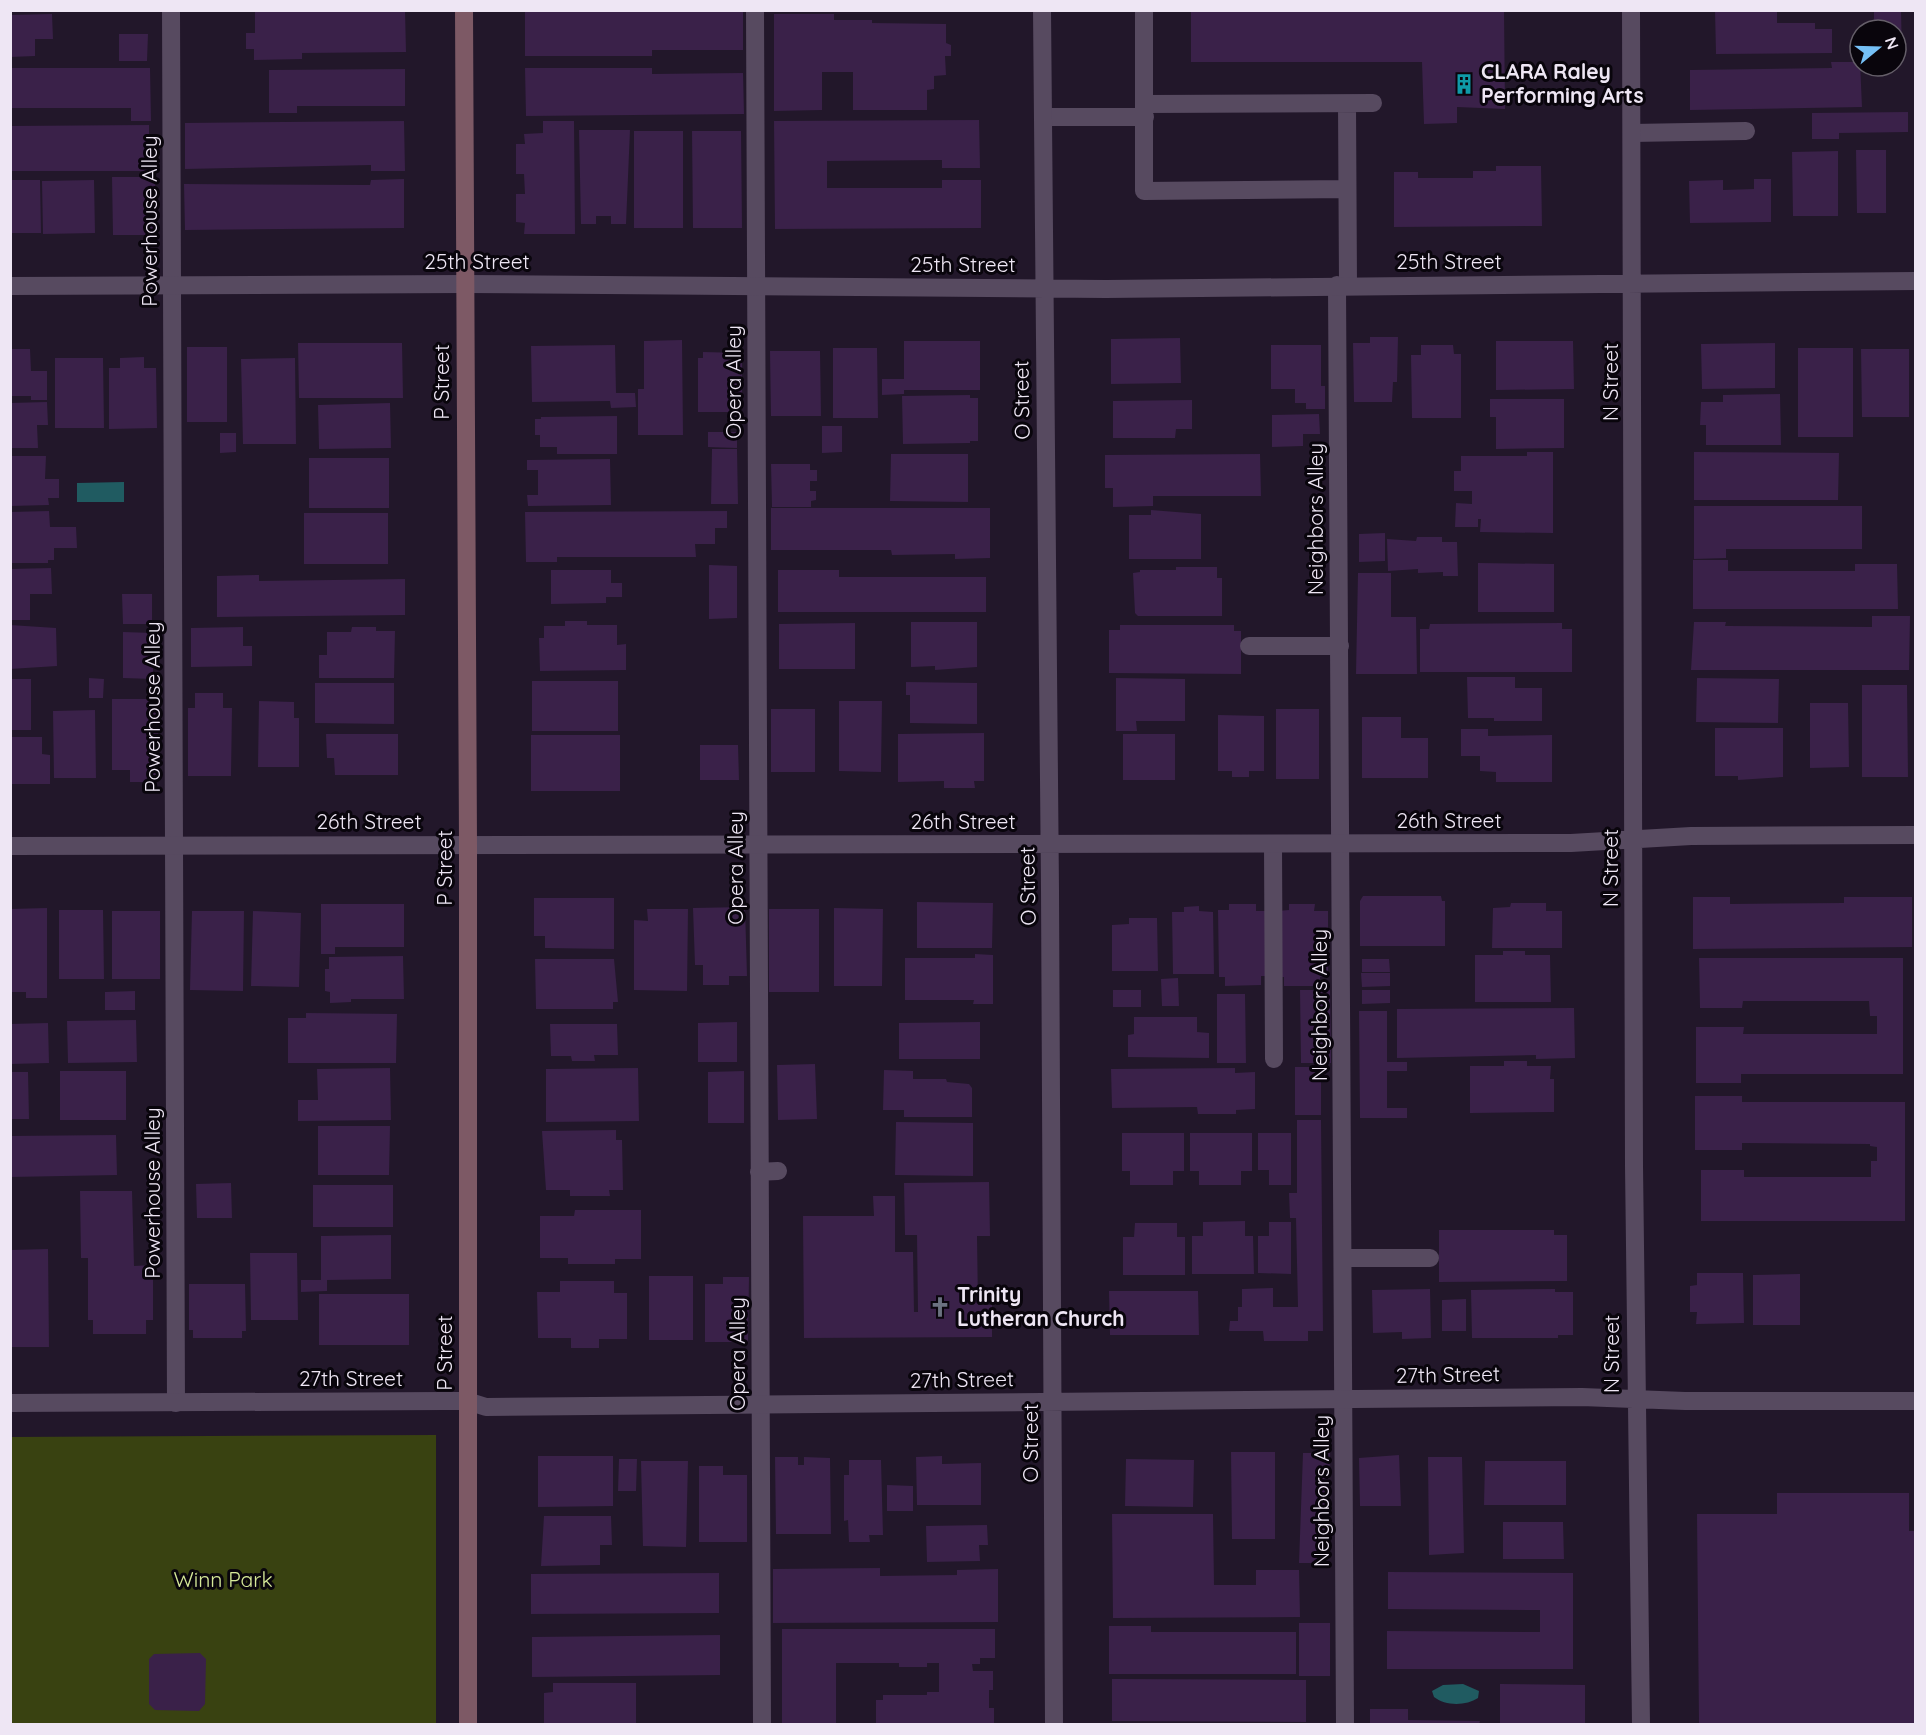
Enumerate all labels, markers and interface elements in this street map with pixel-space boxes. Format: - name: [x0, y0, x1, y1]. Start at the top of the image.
- north arrow: [1848, 18, 1908, 78]
- text: N: [1881, 34, 1904, 52]
- place label: CLARA Raley Performing Arts: [1481, 58, 1644, 108]
- building icon: CLARA Raley Performing Arts: [1452, 72, 1476, 96]
- street label: Powerhouse Alley: [136, 135, 162, 307]
- street label: 25th Street: [424, 248, 530, 274]
- street label: 25th Street: [1396, 248, 1502, 274]
- street label: 25th Street: [910, 251, 1016, 277]
- street label: Opera Alley: [720, 325, 746, 439]
- street label: N Street: [1597, 343, 1623, 421]
- street label: P Street: [428, 344, 454, 420]
- street label: O Street: [1007, 360, 1035, 440]
- street label: Neighbors Alley: [1302, 443, 1328, 595]
- street label: Powerhouse Alley: [139, 621, 165, 793]
- street label: 26th Street: [1396, 807, 1502, 833]
- street label: 26th Street: [316, 808, 422, 834]
- street label: 26th Street: [910, 808, 1016, 834]
- street label: Opera Alley: [722, 811, 748, 925]
- street label: N Street: [1597, 829, 1623, 907]
- street label: P Street: [431, 830, 457, 906]
- street label: O Street: [1013, 846, 1041, 926]
- street label: Neighbors Alley: [1306, 929, 1332, 1081]
- street label: Powerhouse Alley: [139, 1107, 165, 1279]
- place label: Trinity Lutheran Church: [957, 1281, 1125, 1331]
- church icon: Trinity Lutheran Church: [928, 1295, 952, 1319]
- street label: Opera Alley: [724, 1297, 750, 1411]
- street label: P Street: [431, 1315, 457, 1391]
- street label: N Street: [1598, 1315, 1624, 1393]
- street label: 27th Street: [1396, 1360, 1500, 1388]
- street label: 27th Street: [299, 1365, 403, 1391]
- street label: 27th Street: [910, 1365, 1014, 1393]
- street label: O Street: [1017, 1403, 1043, 1483]
- street label: Neighbors Alley: [1308, 1415, 1334, 1567]
- park label: Winn Park: [173, 1566, 273, 1592]

